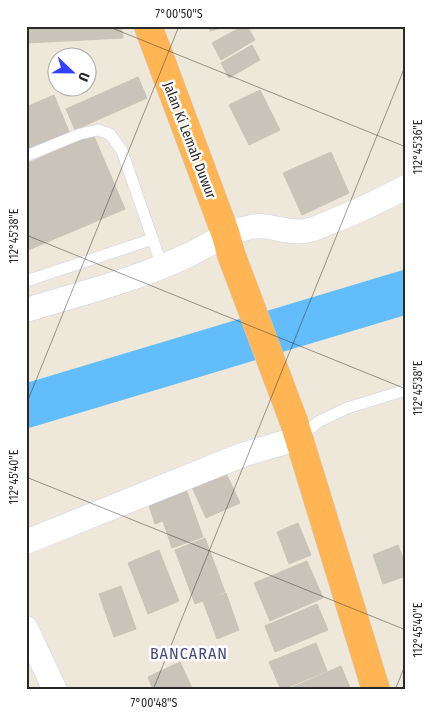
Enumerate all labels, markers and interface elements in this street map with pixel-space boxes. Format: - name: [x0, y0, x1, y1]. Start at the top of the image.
- text: 7°00'50"S: [155, 7, 203, 21]
- north arrow: [48, 48, 98, 98]
- text: U: [74, 70, 93, 84]
- street label: Jalan Ki Lemah Duwur: [159, 79, 220, 201]
- text: 112°45'36"E: [411, 119, 425, 174]
- text: 112°45'38"E: [7, 208, 21, 263]
- text: 112°45'38"E: [411, 360, 425, 415]
- text: 112°45'40"E: [7, 449, 21, 505]
- text: 112°45'40"E: [411, 602, 425, 658]
- district label: BANCARAN: [150, 644, 228, 663]
- text: 7°00'48"S: [130, 696, 178, 710]

